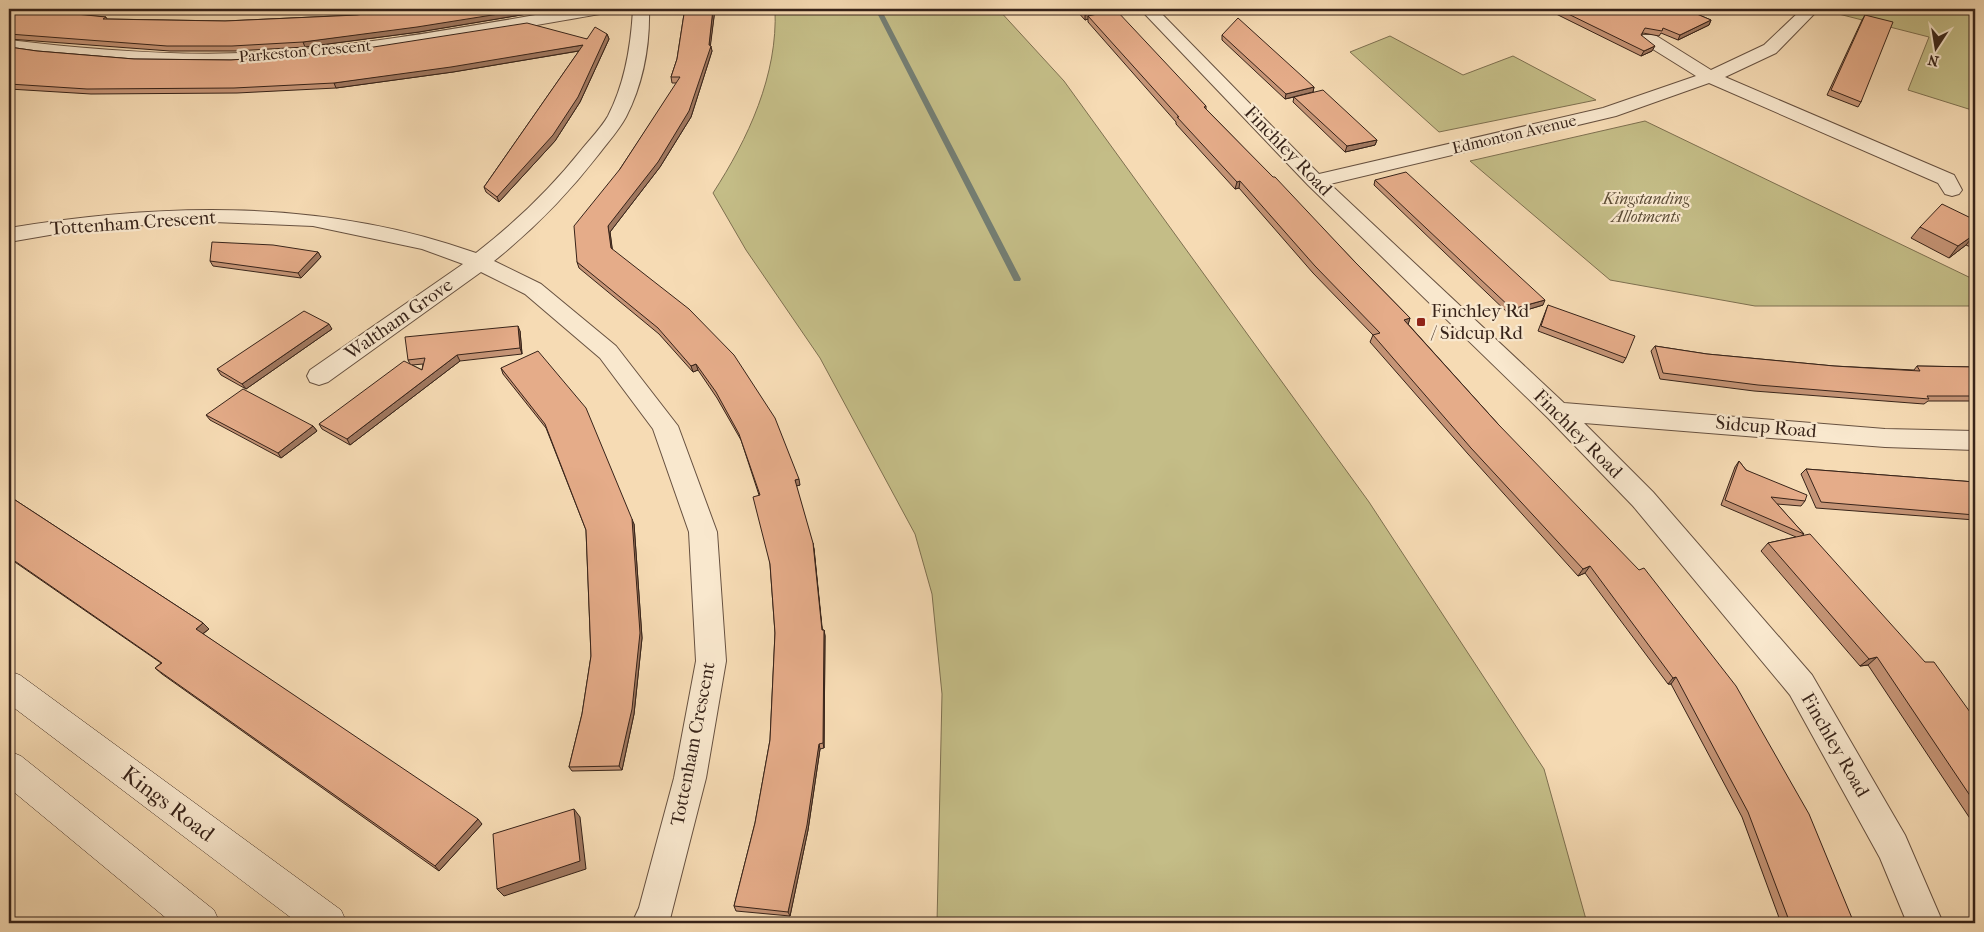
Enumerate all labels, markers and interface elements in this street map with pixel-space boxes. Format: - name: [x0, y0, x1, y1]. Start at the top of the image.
- north arrow: [1912, 22, 1962, 72]
- street label: Parkeston Crescent: [238, 36, 372, 66]
- text: N: [1926, 51, 1940, 70]
- street label: Finchley Road: [1240, 101, 1337, 201]
- street label: Edmonton Avenue: [1450, 110, 1578, 158]
- park label: Kingstanding Allotments: [1602, 189, 1690, 226]
- street label: Tottenham Crescent: [49, 206, 217, 240]
- street label: Waltham Grove: [340, 274, 457, 365]
- place label: Finchley Rd / Sidcup Rd: [1430, 300, 1530, 344]
- marker: Finchley Rd / Sidcup Rd: [1415, 316, 1427, 328]
- street label: Finchley Road: [1529, 385, 1627, 483]
- street label: Sidcup Road: [1715, 412, 1818, 442]
- street label: Tottenham Crescent: [666, 660, 720, 828]
- street label: Finchley Road: [1796, 689, 1874, 801]
- street label: Kings Road: [117, 761, 220, 848]

